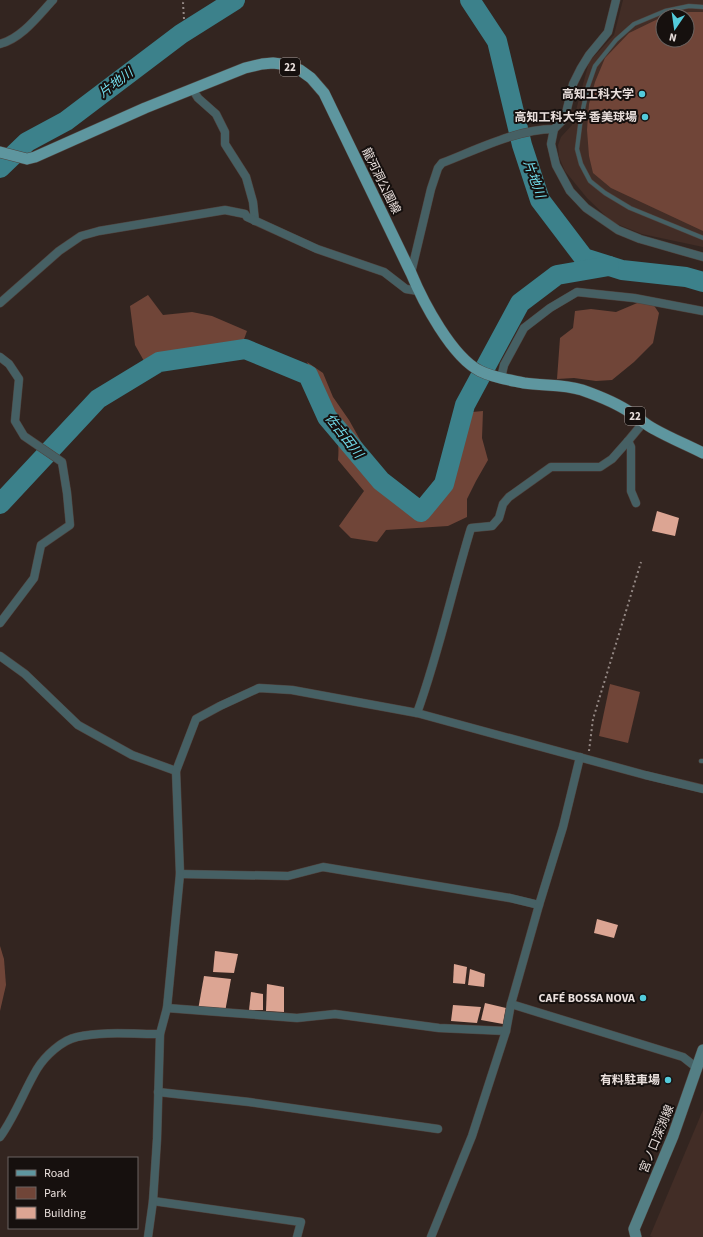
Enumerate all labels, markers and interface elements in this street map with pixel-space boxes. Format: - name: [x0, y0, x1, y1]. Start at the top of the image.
- north arrow: [655, 8, 695, 48]
- text: N: [668, 29, 678, 45]
- road number: 22: [280, 58, 300, 76]
- water label: 片地川: [95, 63, 139, 102]
- place label: 高知工科大学: [562, 86, 634, 103]
- marker: 高知工科大学: [637, 89, 647, 99]
- place label: 高知工科大学 香美球場: [515, 109, 637, 126]
- marker: 高知工科大学 香美球場: [640, 112, 650, 122]
- street label: 龍河洞公園線: [358, 145, 404, 217]
- water label: 片地川: [519, 158, 550, 202]
- road number: 22: [625, 407, 645, 425]
- water label: 佐古田川: [321, 410, 368, 464]
- place label: CAFÉ BOSSA NOVA: [539, 990, 635, 1007]
- marker: CAFÉ BOSSA NOVA: [638, 993, 648, 1003]
- place label: 有料駐車場: [600, 1072, 660, 1089]
- marker: 有料駐車場: [663, 1075, 673, 1085]
- street label: 宮ノ口深渕線: [636, 1102, 678, 1176]
- legend: [8, 1157, 138, 1229]
- text: Road: [44, 1165, 70, 1182]
- text: Park: [44, 1185, 66, 1202]
- text: Building: [44, 1205, 86, 1222]

